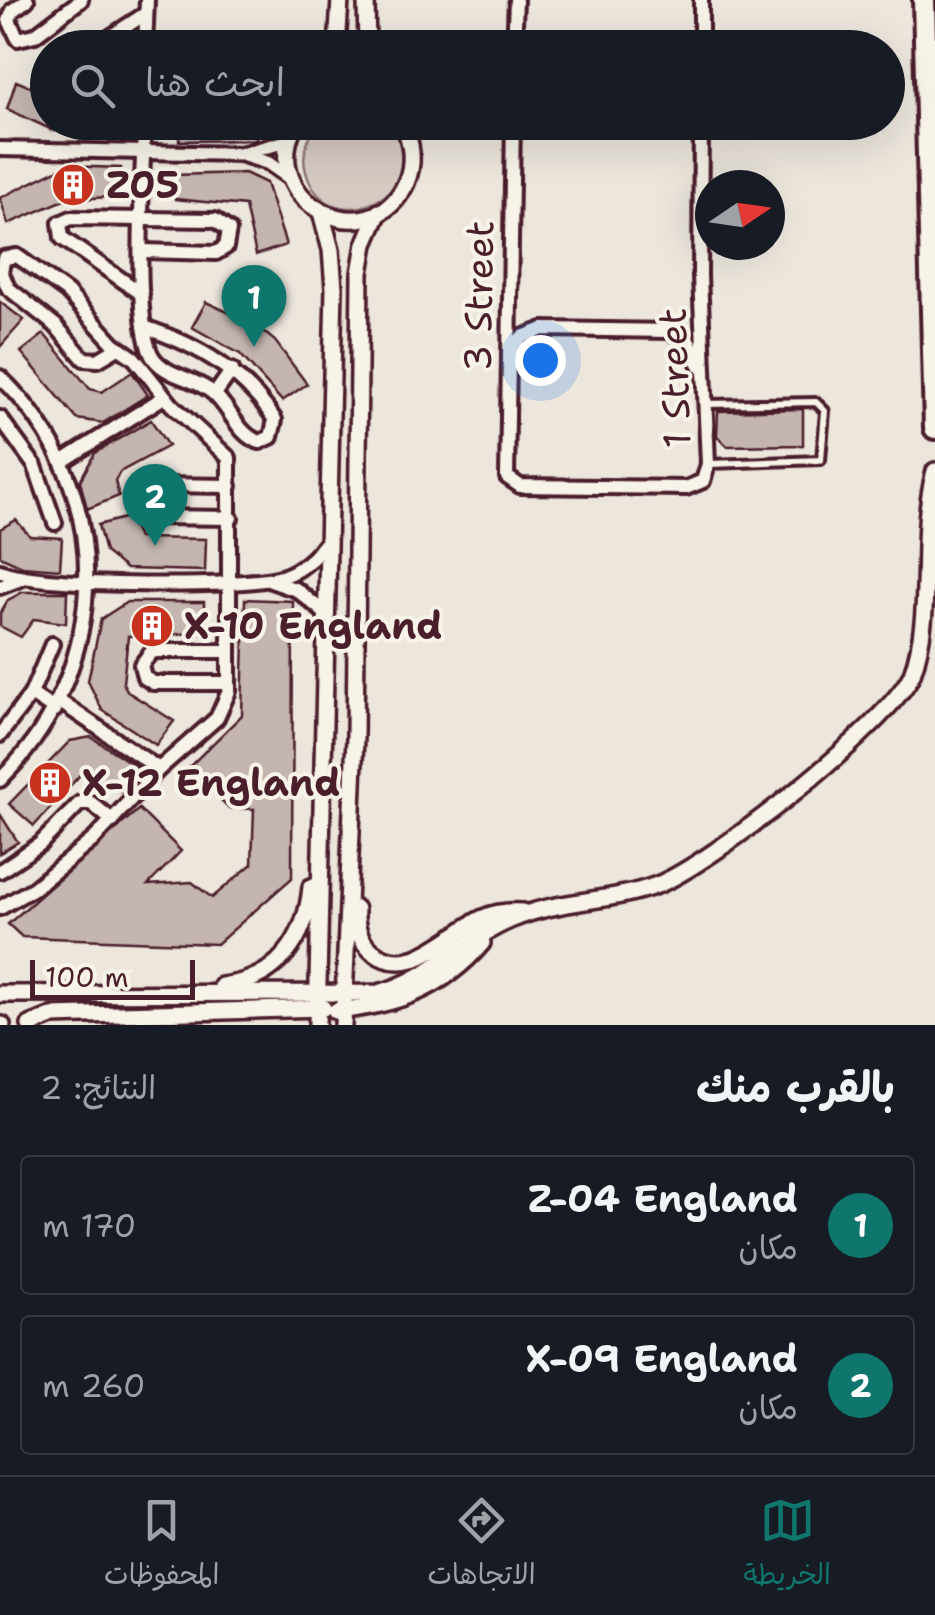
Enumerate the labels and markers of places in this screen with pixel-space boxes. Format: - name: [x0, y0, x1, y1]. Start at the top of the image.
- place label: Z05: [106, 159, 179, 210]
- building icon: Z05: [50, 162, 96, 208]
- pin: 1: [222, 264, 286, 347]
- pin: 2: [122, 464, 188, 546]
- place label: X-10 England: [184, 600, 443, 651]
- building icon: X-10 England: [129, 603, 175, 649]
- place label: X-12 England: [82, 757, 340, 808]
- building icon: X-12 England: [27, 760, 73, 806]

